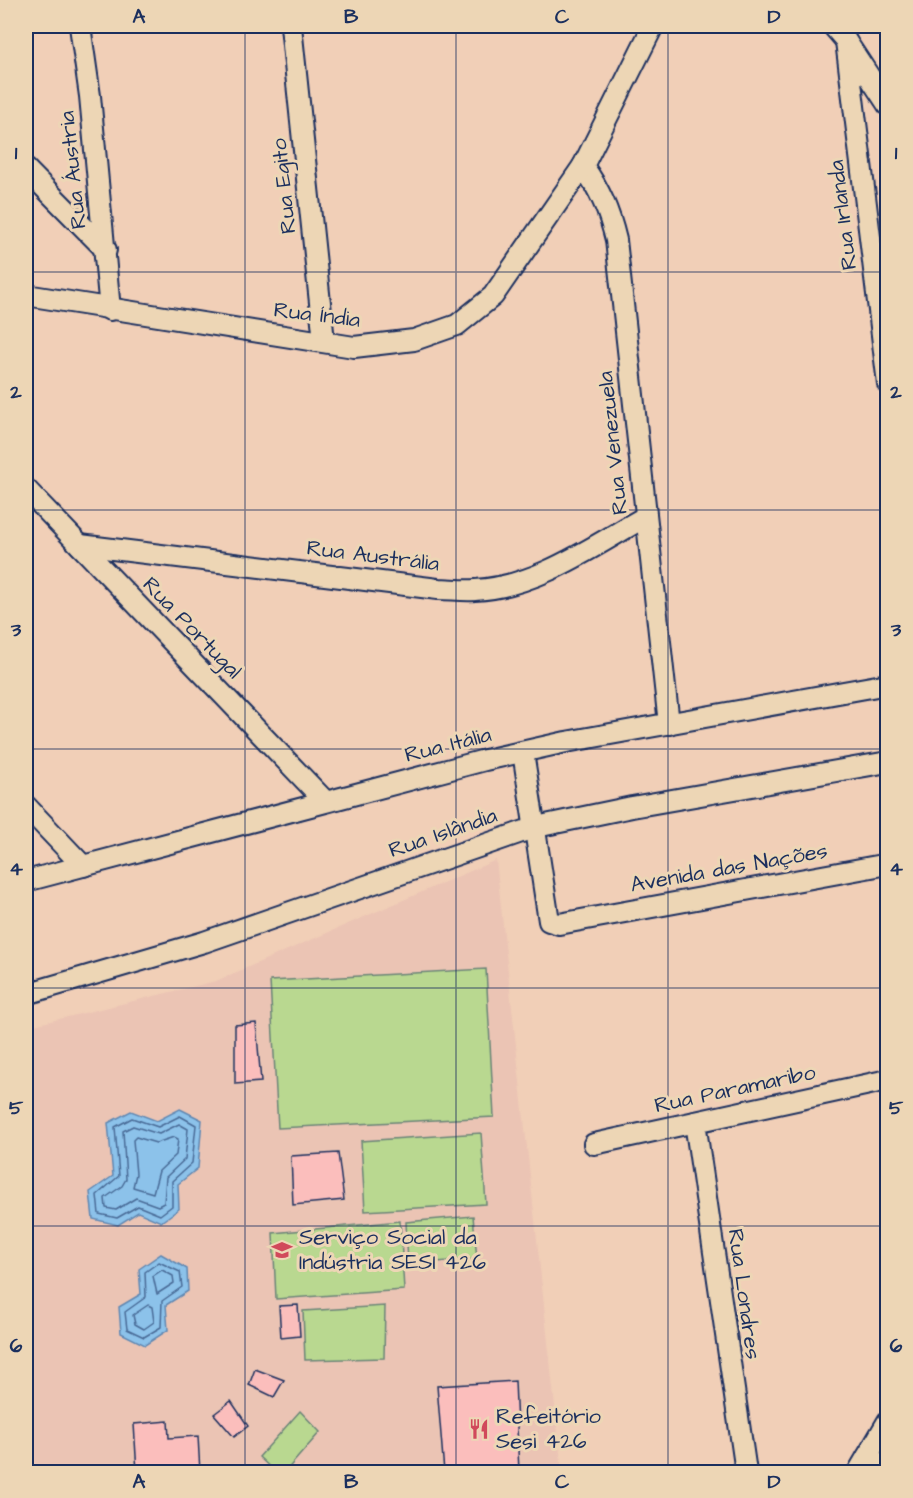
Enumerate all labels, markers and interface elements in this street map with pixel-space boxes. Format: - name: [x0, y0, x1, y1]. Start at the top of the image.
- text: A: [133, 3, 146, 31]
- text: B: [344, 3, 359, 31]
- text: C: [555, 3, 570, 31]
- text: D: [768, 3, 781, 31]
- street label: Rua Áustria: [51, 109, 95, 231]
- street label: Rua Egito: [264, 136, 305, 235]
- text: 1: [15, 139, 18, 167]
- text: 1: [895, 139, 898, 167]
- street label: Rua Irlanda: [821, 158, 865, 272]
- street label: Rua Índia: [272, 294, 362, 336]
- street label: Rua Venezuela: [590, 370, 636, 516]
- text: 2: [9, 378, 22, 406]
- text: 2: [889, 378, 902, 406]
- street label: Rua Austrália: [305, 532, 441, 580]
- street label: Rua Portugal: [134, 570, 249, 687]
- text: 3: [10, 616, 22, 644]
- text: 3: [890, 616, 902, 644]
- street label: Rua Itália: [401, 719, 495, 771]
- street label: Rua Islândia: [385, 800, 501, 866]
- street label: Avenida das Nações: [628, 835, 830, 901]
- text: 4: [9, 855, 23, 883]
- text: 4: [889, 855, 903, 883]
- street label: Rua Paramaribo: [652, 1057, 819, 1121]
- text: 5: [9, 1094, 24, 1122]
- text: 5: [889, 1094, 904, 1122]
- place label: Serviço Social da Indústria SESI 426: [299, 1222, 486, 1278]
- street label: Rua Londres: [719, 1227, 769, 1361]
- school or university icon: Serviço Social da Indústria SESI 426: [270, 1238, 294, 1262]
- text: 6: [10, 1332, 23, 1360]
- text: 6: [890, 1332, 903, 1360]
- place label: Refeitório Sesi 426: [496, 1401, 602, 1457]
- restaurant icon: Refeitório Sesi 426: [467, 1417, 491, 1441]
- text: A: [133, 1468, 146, 1496]
- text: B: [344, 1468, 359, 1496]
- text: C: [555, 1468, 570, 1496]
- text: D: [768, 1468, 781, 1496]

